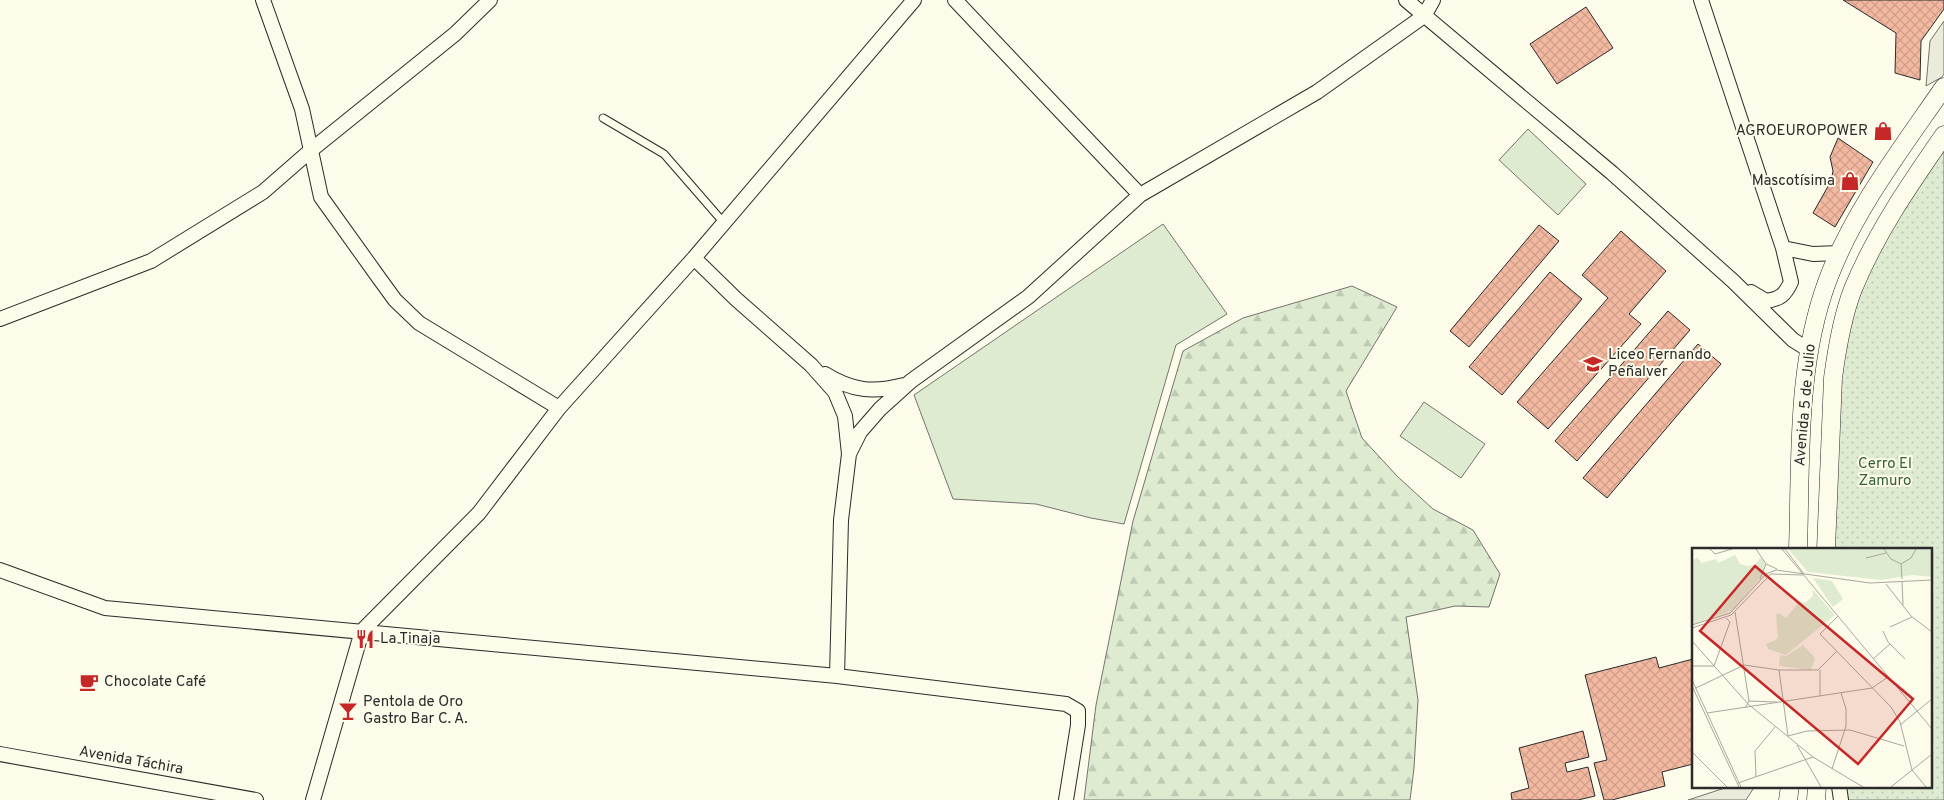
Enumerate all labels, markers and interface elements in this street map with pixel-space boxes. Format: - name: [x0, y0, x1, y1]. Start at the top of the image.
- shop icon: AGROEUROPOWER: [1872, 120, 1894, 142]
- place label: AGROEUROPOWER: [1736, 122, 1868, 141]
- shop icon: Mascotísima: [1839, 170, 1861, 192]
- place label: Mascotísima: [1752, 172, 1835, 191]
- street label: Avenida 5 de Julio: [1791, 343, 1821, 467]
- place label: Liceo Fernando Peñalver: [1608, 346, 1711, 382]
- school or university icon: Liceo Fernando Peñalver: [1582, 353, 1604, 375]
- park label: Cerro El Zamuro: [1858, 455, 1912, 491]
- inset map: [1692, 548, 1932, 788]
- restaurant icon: La Tinaja: [354, 628, 376, 650]
- place label: La Tinaja: [380, 630, 440, 649]
- cafe icon: Chocolate Café: [78, 671, 100, 693]
- place label: Chocolate Café: [104, 673, 206, 692]
- place label: Pentola de Oro Gastro Bar C. A.: [363, 693, 468, 729]
- bar icon: Pentola de Oro Gastro Bar C. A.: [337, 700, 359, 722]
- street label: Avenida Táchira: [77, 742, 185, 780]

